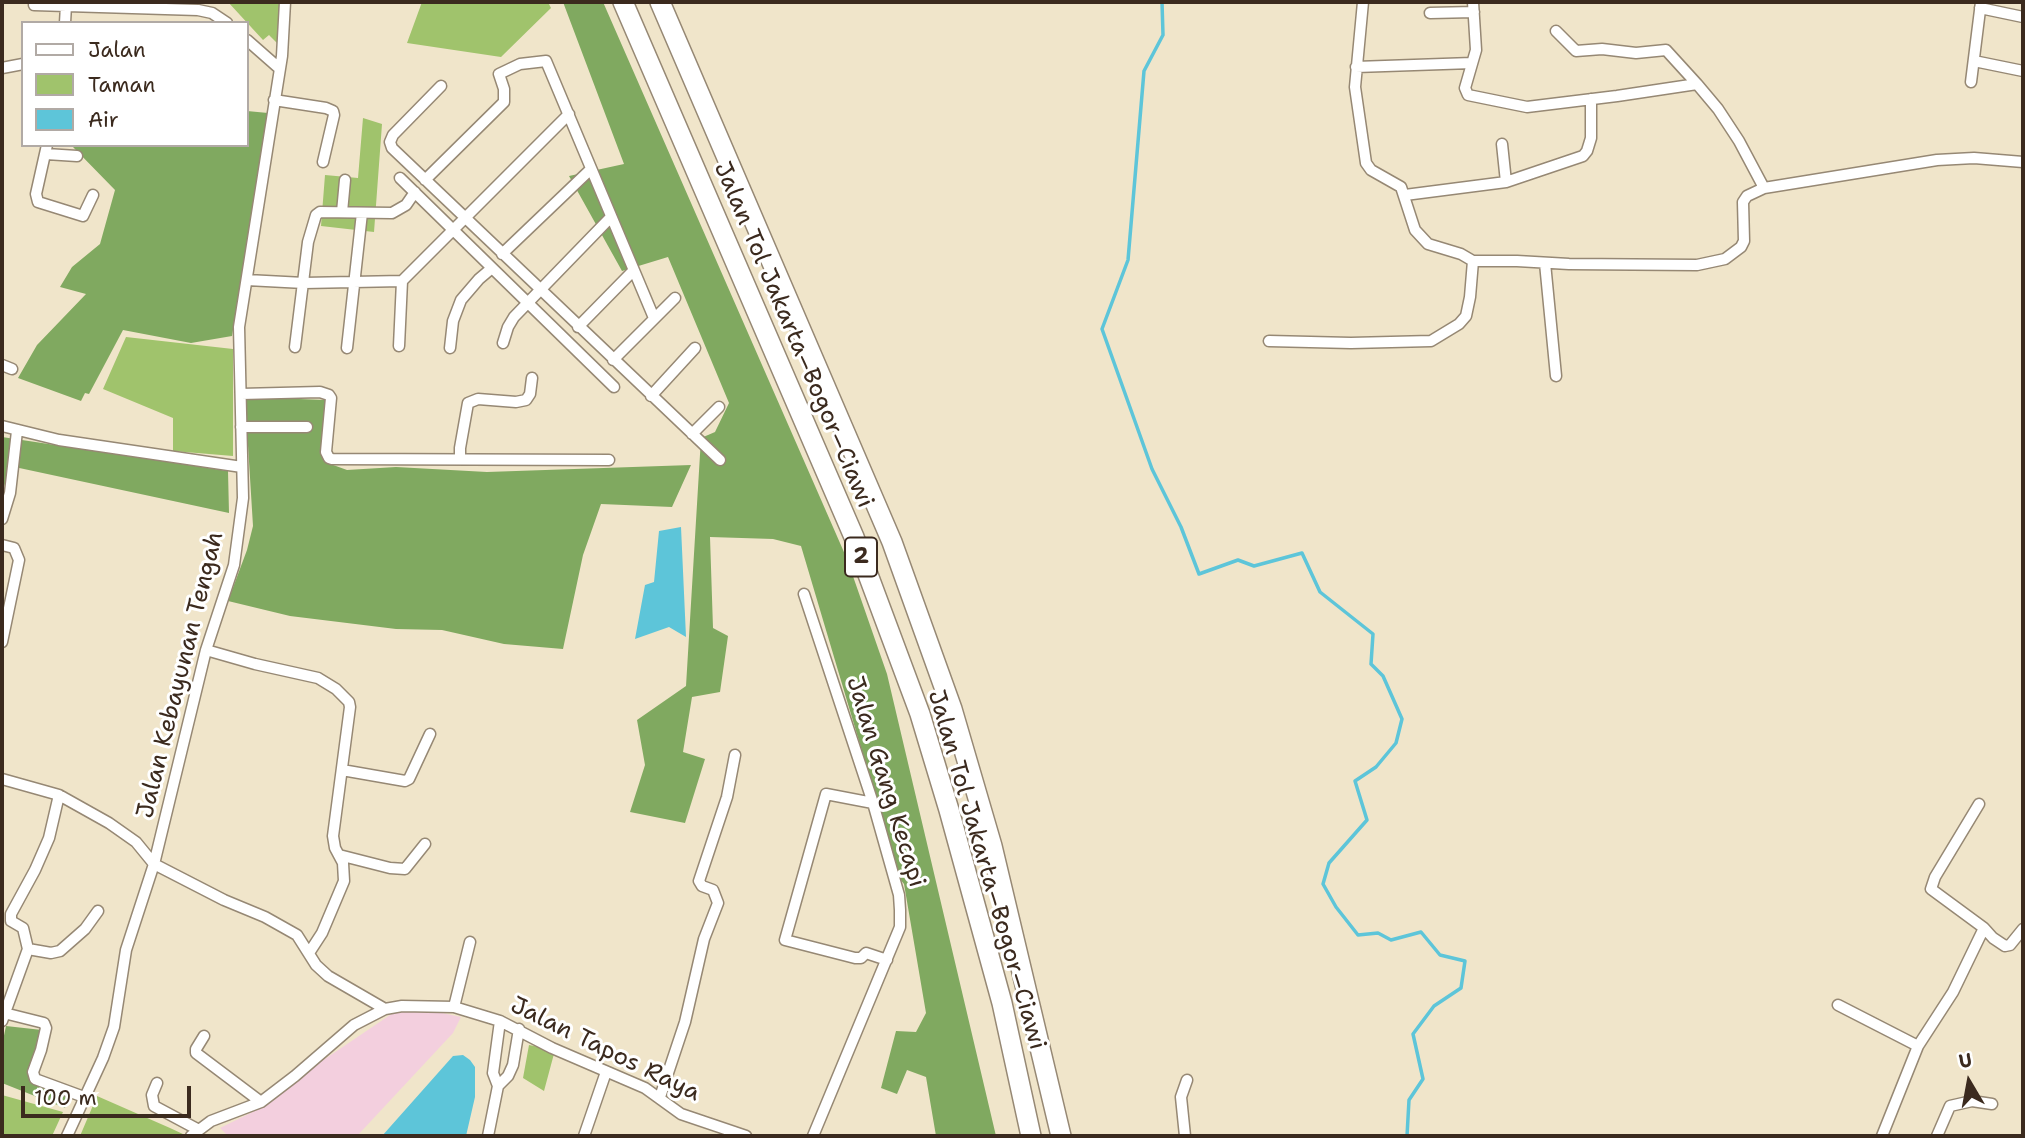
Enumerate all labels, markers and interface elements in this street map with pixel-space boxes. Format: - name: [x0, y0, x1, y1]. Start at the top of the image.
- legend: [21, 21, 248, 147]
- text: Jalan: [88, 36, 146, 64]
- text: Taman: [88, 71, 155, 99]
- text: Air: [88, 106, 119, 134]
- street label: Jalan Tol Jakarta–Bogor–Ciawi: [707, 158, 879, 512]
- street label: Jalan Kebayunan Tengah: [131, 529, 231, 821]
- road number: 2: [845, 538, 877, 576]
- street label: Jalan Gang Kecapi: [839, 673, 931, 891]
- street label: Jalan Tol Jakarta–Bogor–Ciawi: [921, 687, 1051, 1053]
- street label: Jalan Tapos Raya: [505, 992, 705, 1108]
- north arrow: [1934, 1047, 2004, 1117]
- text: U: [1957, 1047, 1974, 1074]
- scale bar: [24, 1072, 194, 1116]
- text: 100 m: [34, 1084, 97, 1112]

